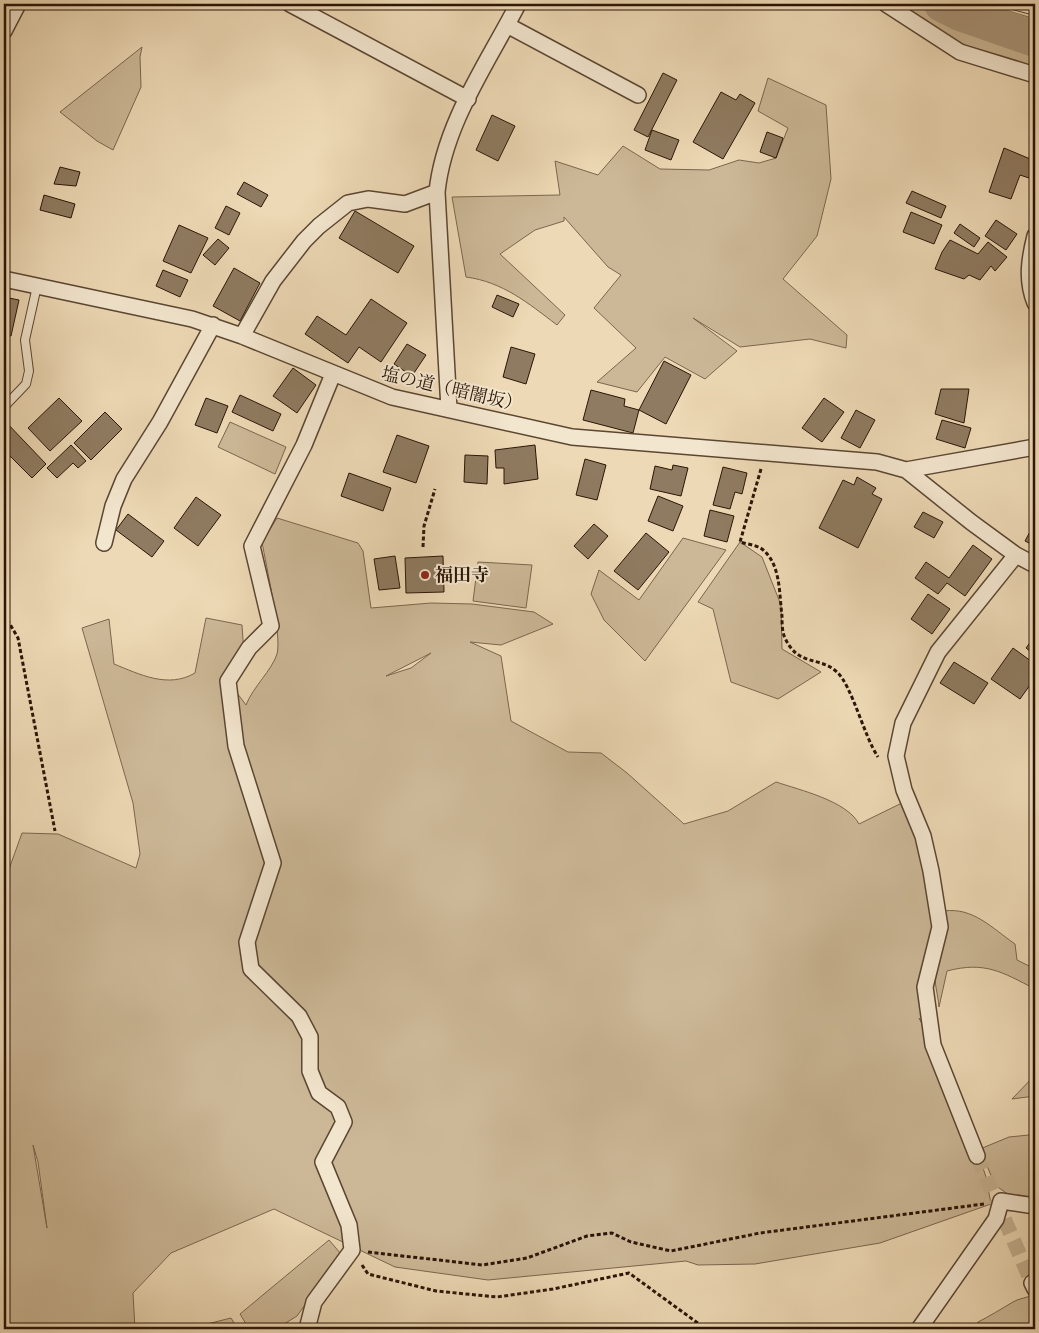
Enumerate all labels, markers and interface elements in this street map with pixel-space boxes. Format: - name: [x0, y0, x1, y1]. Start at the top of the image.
- street label: 塩の道（暗闇坂）: [379, 361, 525, 417]
- place label: 福田寺: [435, 563, 489, 587]
- marker: 福田寺: [419, 569, 431, 581]

